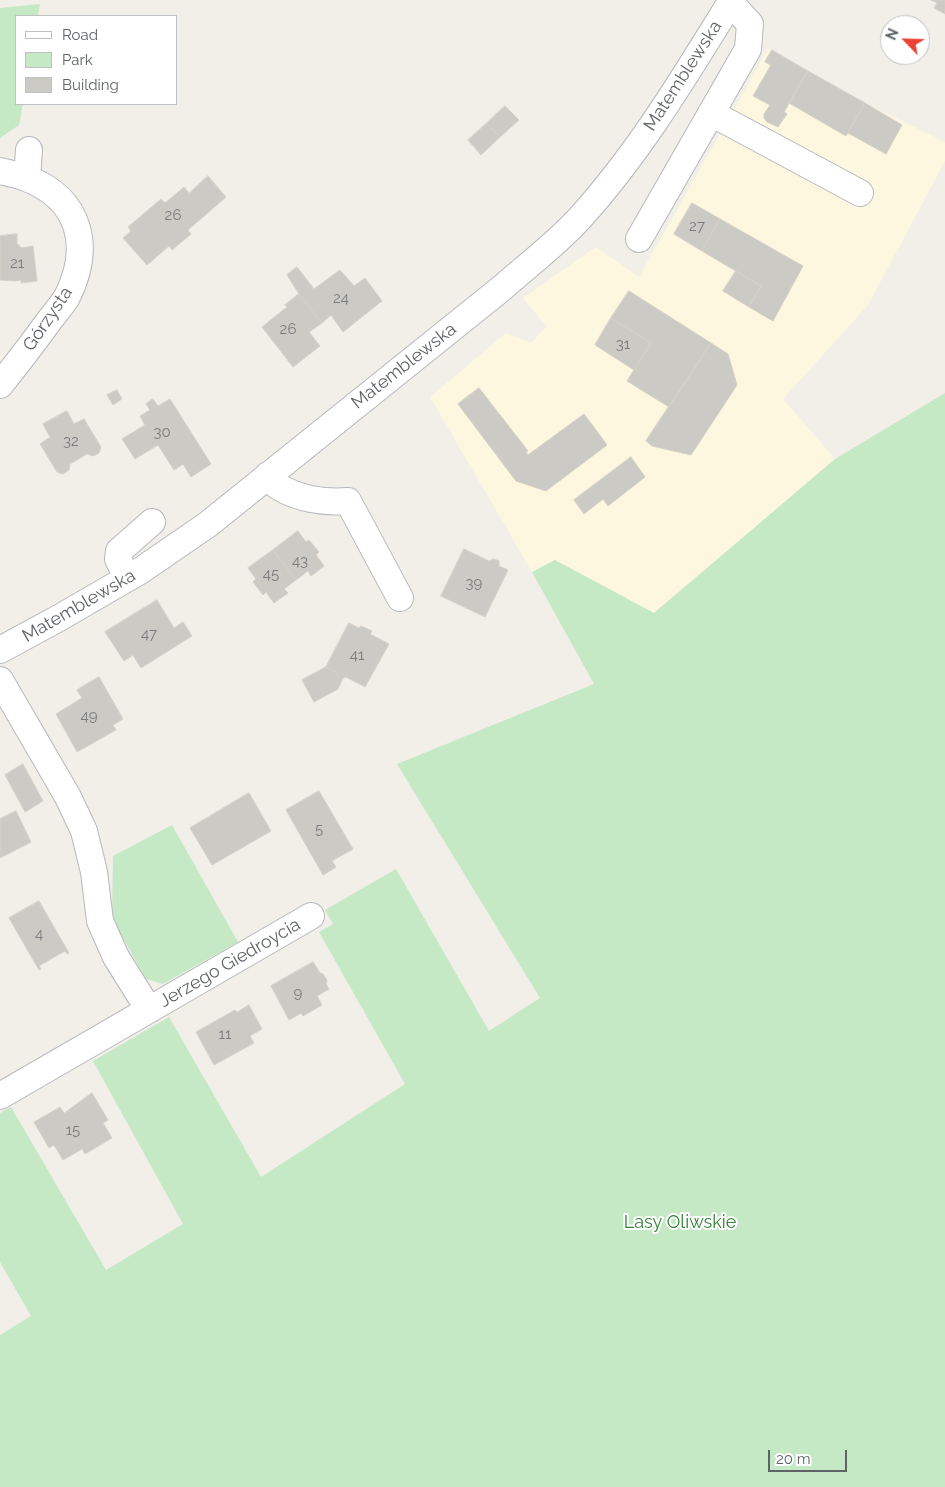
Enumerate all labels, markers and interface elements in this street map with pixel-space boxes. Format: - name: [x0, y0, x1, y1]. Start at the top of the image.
- legend: [15, 15, 178, 105]
- north arrow: [880, 15, 930, 65]
- street label: Matemblewska: [639, 17, 727, 135]
- text: Road: [62, 26, 98, 44]
- text: N: [883, 26, 902, 42]
- text: Park: [62, 51, 93, 69]
- text: Building: [62, 76, 119, 94]
- house number: 26: [165, 206, 181, 224]
- house number: 27: [689, 217, 705, 235]
- house number: 21: [10, 254, 24, 272]
- street label: Górzysta: [19, 283, 77, 355]
- house number: 24: [333, 289, 349, 307]
- street label: Matemblewska: [347, 318, 461, 414]
- house number: 26: [280, 320, 296, 338]
- house number: 31: [616, 335, 630, 353]
- house number: 30: [153, 423, 171, 441]
- house number: 32: [63, 432, 79, 450]
- house number: 43: [292, 552, 308, 570]
- street label: Matemblewska: [19, 565, 139, 647]
- house number: 45: [263, 565, 279, 583]
- house number: 39: [466, 574, 482, 592]
- house number: 47: [141, 625, 157, 643]
- house number: 41: [350, 646, 364, 664]
- house number: 49: [81, 707, 97, 725]
- house number: 5: [315, 820, 323, 838]
- street label: Jerzego Giedroycia: [156, 914, 304, 1012]
- house number: 4: [35, 925, 43, 943]
- house number: 9: [294, 984, 302, 1002]
- house number: 11: [219, 1025, 231, 1043]
- house number: 15: [66, 1121, 80, 1139]
- park label: Lasy Oliwskie: [624, 1212, 736, 1234]
- scale bar: [770, 1440, 849, 1472]
- text: 20 m: [776, 1450, 811, 1468]

